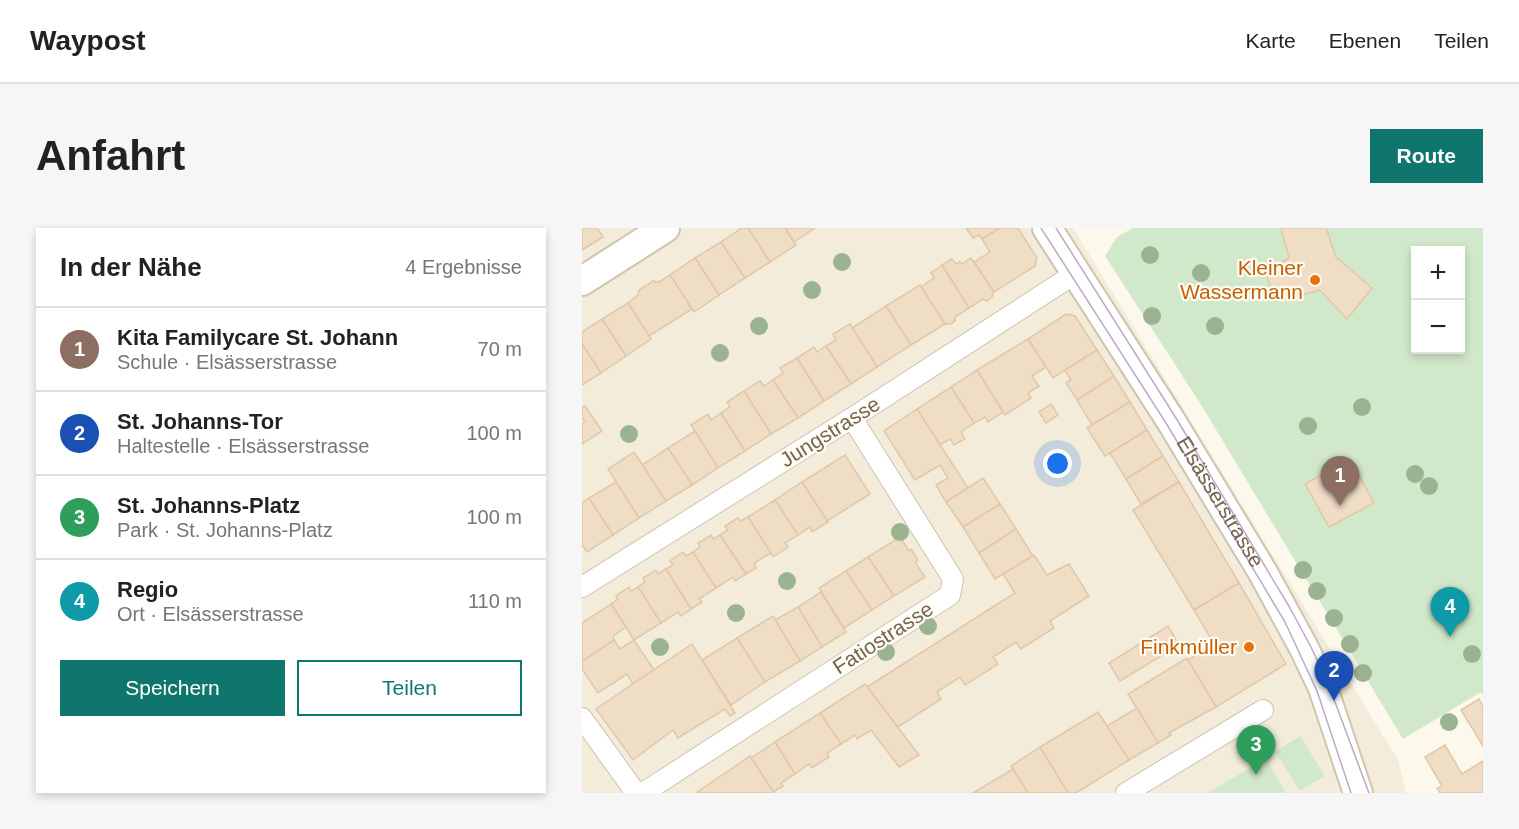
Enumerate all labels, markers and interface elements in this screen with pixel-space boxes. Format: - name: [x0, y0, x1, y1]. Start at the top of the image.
- text: Waypost: [30, 25, 146, 56]
- text: Karte: [1246, 29, 1296, 52]
- text: Ebenen: [1329, 29, 1401, 52]
- text: Teilen: [1434, 29, 1489, 52]
- button: Route: [1370, 129, 1483, 183]
- text: Anfahrt: [36, 132, 185, 179]
- map controls: [1411, 246, 1465, 354]
- button: +: [1411, 246, 1465, 300]
- text: In der Nähe: [60, 252, 202, 282]
- text: 4 Ergebnisse: [405, 256, 522, 278]
- place label: Kleiner Wassermann: [1180, 256, 1303, 303]
- marker: Kleiner Wassermann: [1308, 273, 1322, 287]
- button: −: [1411, 300, 1465, 354]
- text: Kita Familycare St. Johann: [117, 325, 398, 350]
- text: 1: [74, 338, 85, 360]
- text: 70 m: [478, 338, 522, 360]
- text: Schule · Elsässerstrasse: [117, 351, 337, 373]
- street label: Jungstrasse: [776, 392, 884, 471]
- text: St. Johanns-Tor: [117, 409, 283, 434]
- text: 2: [74, 422, 85, 444]
- text: 100 m: [466, 422, 522, 444]
- street label: Elsässerstrasse: [1172, 432, 1269, 571]
- text: Haltestelle · Elsässerstrasse: [117, 435, 369, 457]
- your location: [1043, 449, 1072, 478]
- pin: 1: [1320, 456, 1359, 506]
- text: St. Johanns-Platz: [117, 493, 300, 518]
- text: 3: [74, 506, 85, 528]
- text: 100 m: [466, 506, 522, 528]
- text: Park · St. Johanns-Platz: [117, 519, 333, 541]
- text: Regio: [117, 577, 178, 602]
- pin: 4: [1430, 588, 1470, 637]
- text: 4: [74, 590, 85, 612]
- text: 110 m: [468, 590, 522, 612]
- street label: Fatiostrasse: [829, 597, 937, 678]
- text: Ort · Elsässerstrasse: [117, 603, 304, 625]
- place label: Finkmüller: [1140, 635, 1237, 658]
- marker: Finkmüller: [1242, 640, 1256, 654]
- pin: 2: [1314, 652, 1353, 701]
- button: Speichern: [60, 660, 285, 716]
- button: Teilen: [297, 660, 522, 716]
- pin: 3: [1236, 726, 1276, 775]

